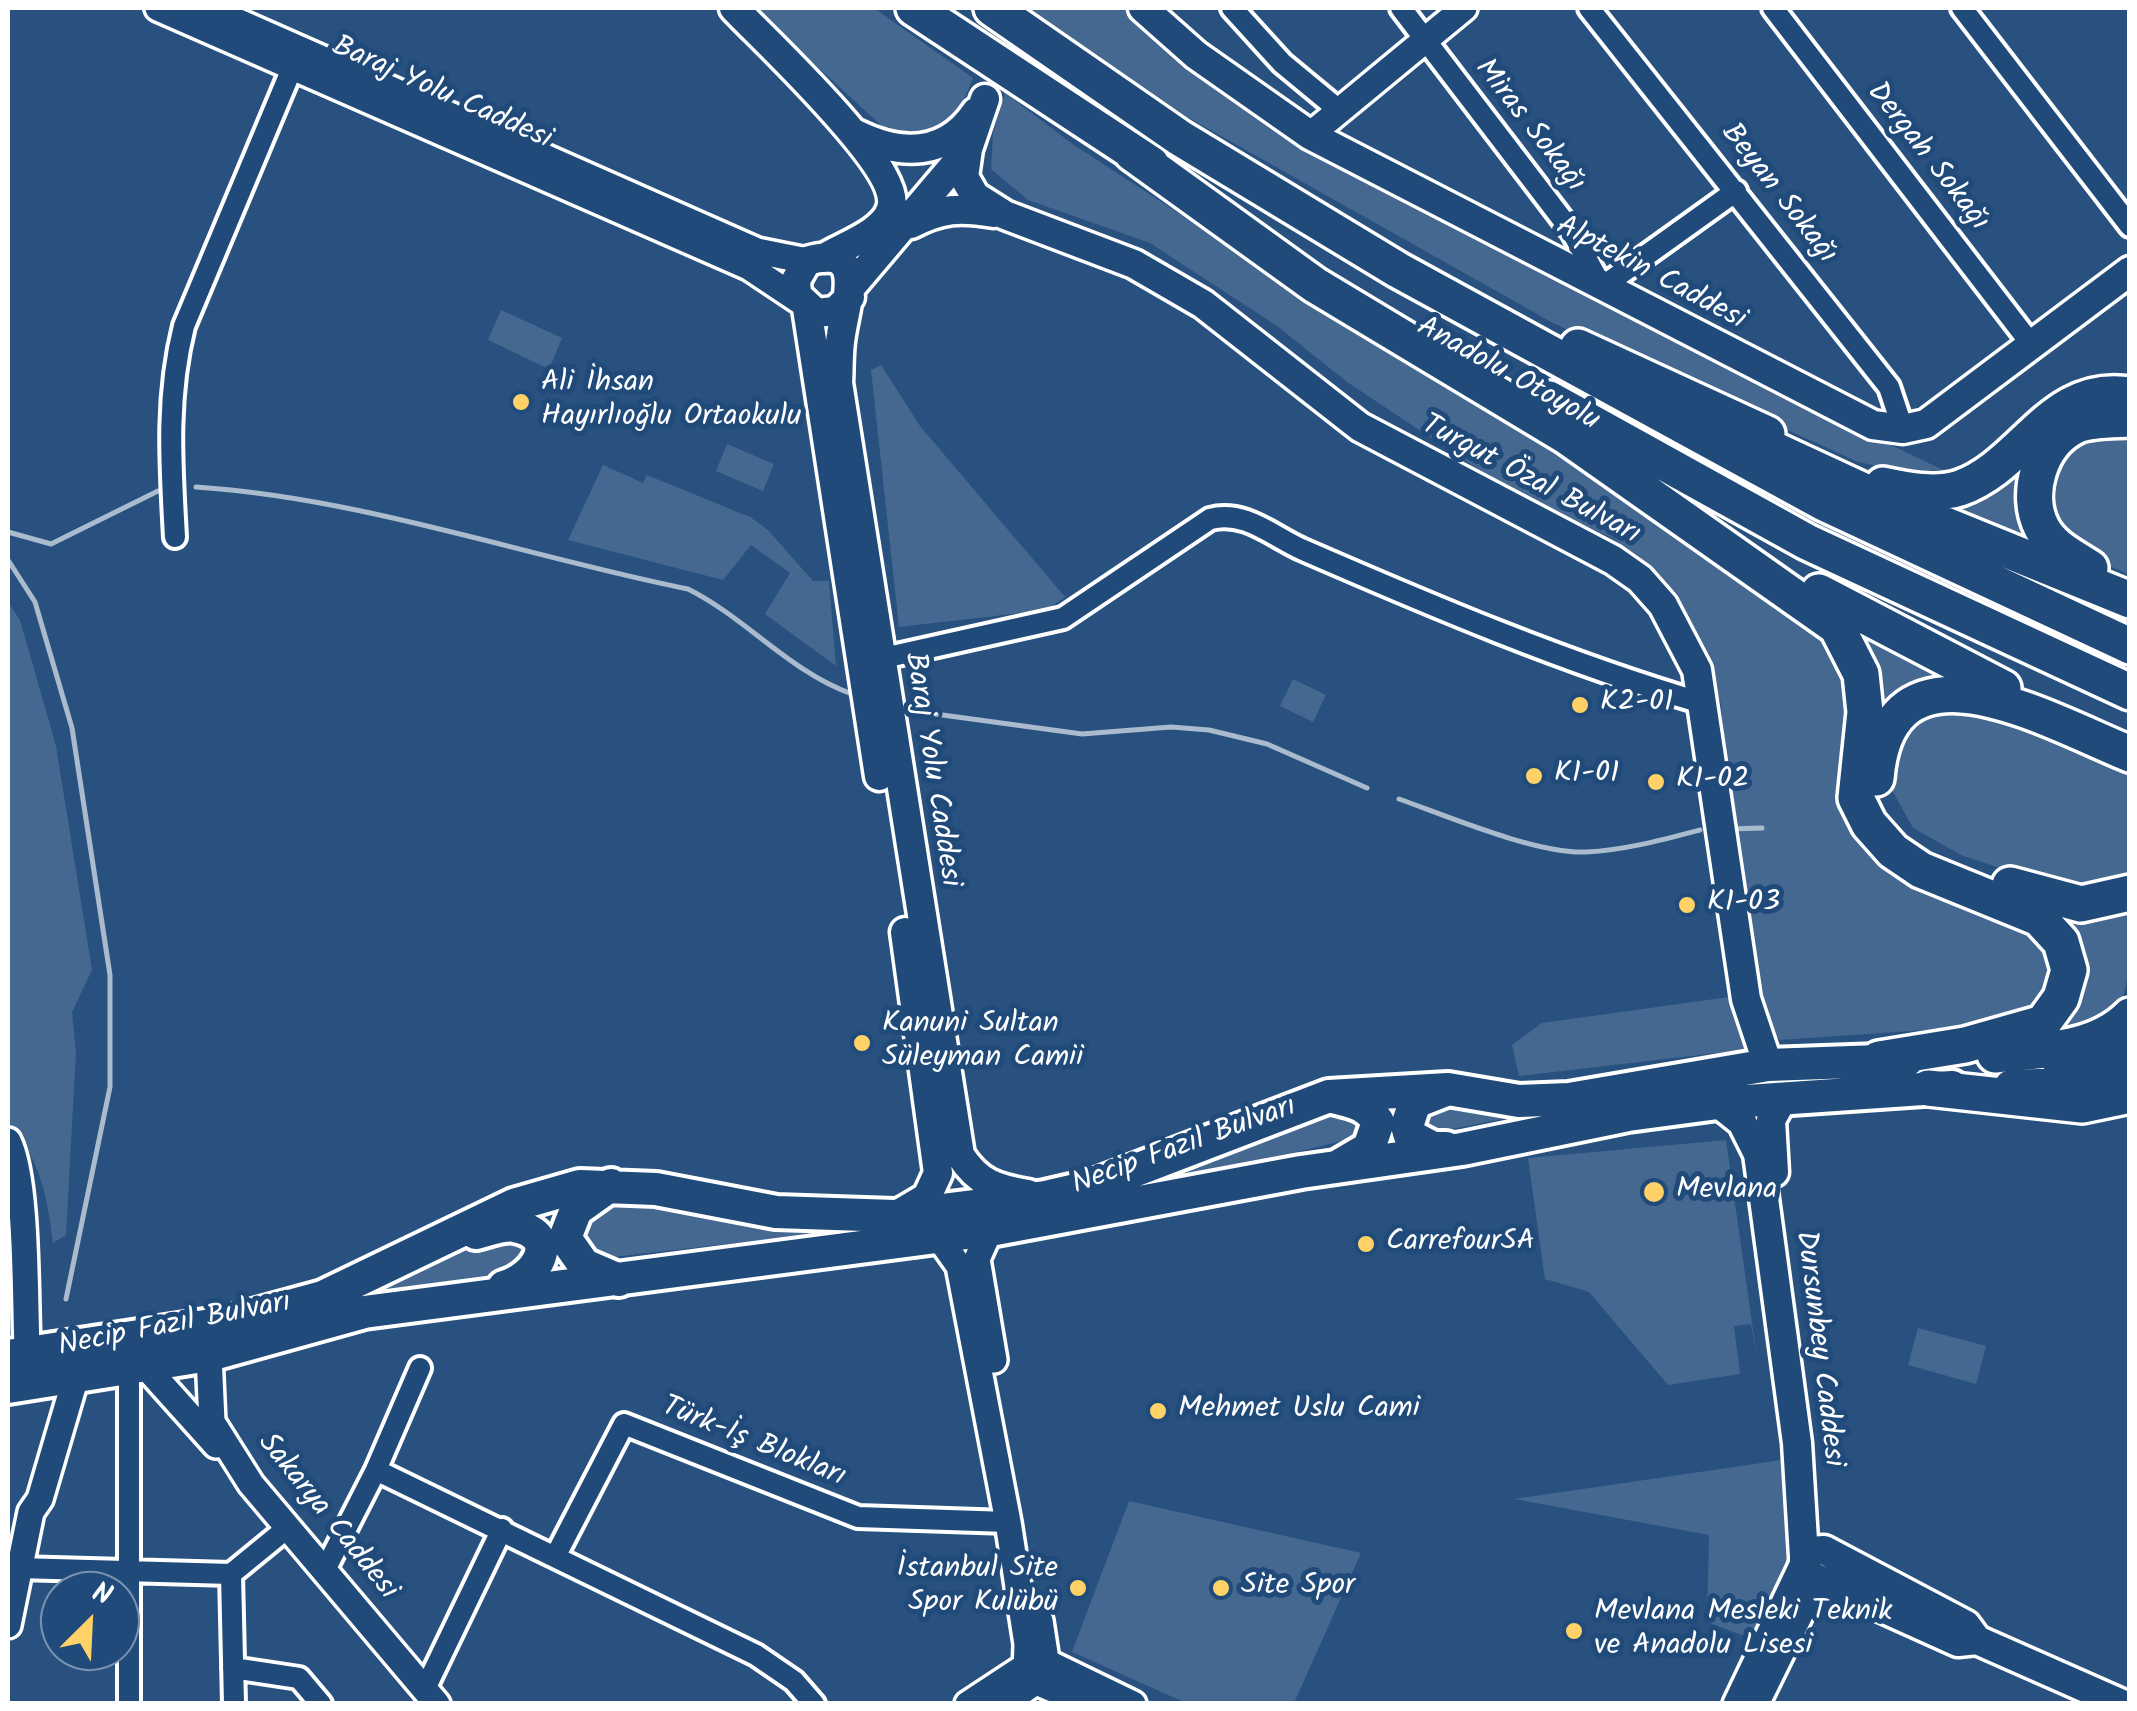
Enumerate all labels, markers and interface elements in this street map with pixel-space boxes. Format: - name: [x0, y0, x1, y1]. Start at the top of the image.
- street label: Baraj Yolu Caddesi: [325, 30, 557, 160]
- street label: Miras Sokağı: [1465, 53, 1591, 201]
- street label: Dergah Sokağı: [1857, 76, 1995, 240]
- street label: Beyan Sokağı: [1711, 118, 1843, 272]
- street label: Alptekin Caddesi: [1549, 210, 1751, 340]
- street label: Anadolu Otoyolu: [1409, 311, 1605, 441]
- place label: Ali İhsan Hayırlıoğlu Ortaokulu: [541, 367, 802, 438]
- marker: Ali İhsan Hayırlıoğlu Ortaokulu: [510, 391, 532, 413]
- street label: Turgut Özal Bulvarı: [1414, 409, 1646, 555]
- street label: Baraj Yolu Caddesi: [894, 650, 966, 890]
- place label: K2-01: [1600, 687, 1673, 723]
- marker: K2-01: [1569, 694, 1591, 716]
- place label: K1-01: [1554, 758, 1619, 794]
- place label: K1-02: [1676, 764, 1749, 800]
- marker: K1-01: [1523, 765, 1545, 787]
- marker: K1-02: [1645, 771, 1667, 793]
- place label: K1-03: [1707, 887, 1780, 923]
- marker: K1-03: [1676, 894, 1698, 916]
- place label: Kanuni Sultan Süleyman Camii: [882, 1008, 1083, 1078]
- marker: Kanuni Sultan Süleyman Camii: [851, 1032, 873, 1054]
- street label: Necip Fazıl Bulvarı: [1068, 1091, 1302, 1205]
- place label: Mevlana: [1676, 1174, 1777, 1210]
- marker: Mevlana: [1641, 1179, 1667, 1205]
- place label: CarrefourSA: [1386, 1226, 1535, 1262]
- street label: Dursunbey Caddesi: [1785, 1229, 1849, 1469]
- marker: CarrefourSA: [1355, 1233, 1377, 1255]
- street label: Necip Fazıl Bulvarı: [56, 1287, 294, 1367]
- street label: Türk-İş Blokları: [656, 1391, 850, 1497]
- place label: Mehmet Uslu Cami: [1178, 1393, 1420, 1429]
- marker: Mehmet Uslu Cami: [1147, 1400, 1169, 1422]
- street label: Sakarya Caddesi: [248, 1428, 404, 1608]
- place label: İstanbul Site Spor Kulübü: [897, 1553, 1058, 1624]
- place label: Site Spor: [1241, 1570, 1355, 1606]
- north arrow: [40, 1571, 140, 1671]
- text: N: [84, 1571, 119, 1619]
- marker: İstanbul Site Spor Kulübü: [1067, 1577, 1089, 1599]
- marker: Site Spor: [1210, 1577, 1232, 1599]
- place label: Mevlana Mesleki Teknik ve Anadolu Lisesi: [1594, 1596, 1892, 1666]
- marker: Mevlana Mesleki Teknik ve Anadolu Lisesi: [1563, 1620, 1585, 1642]

